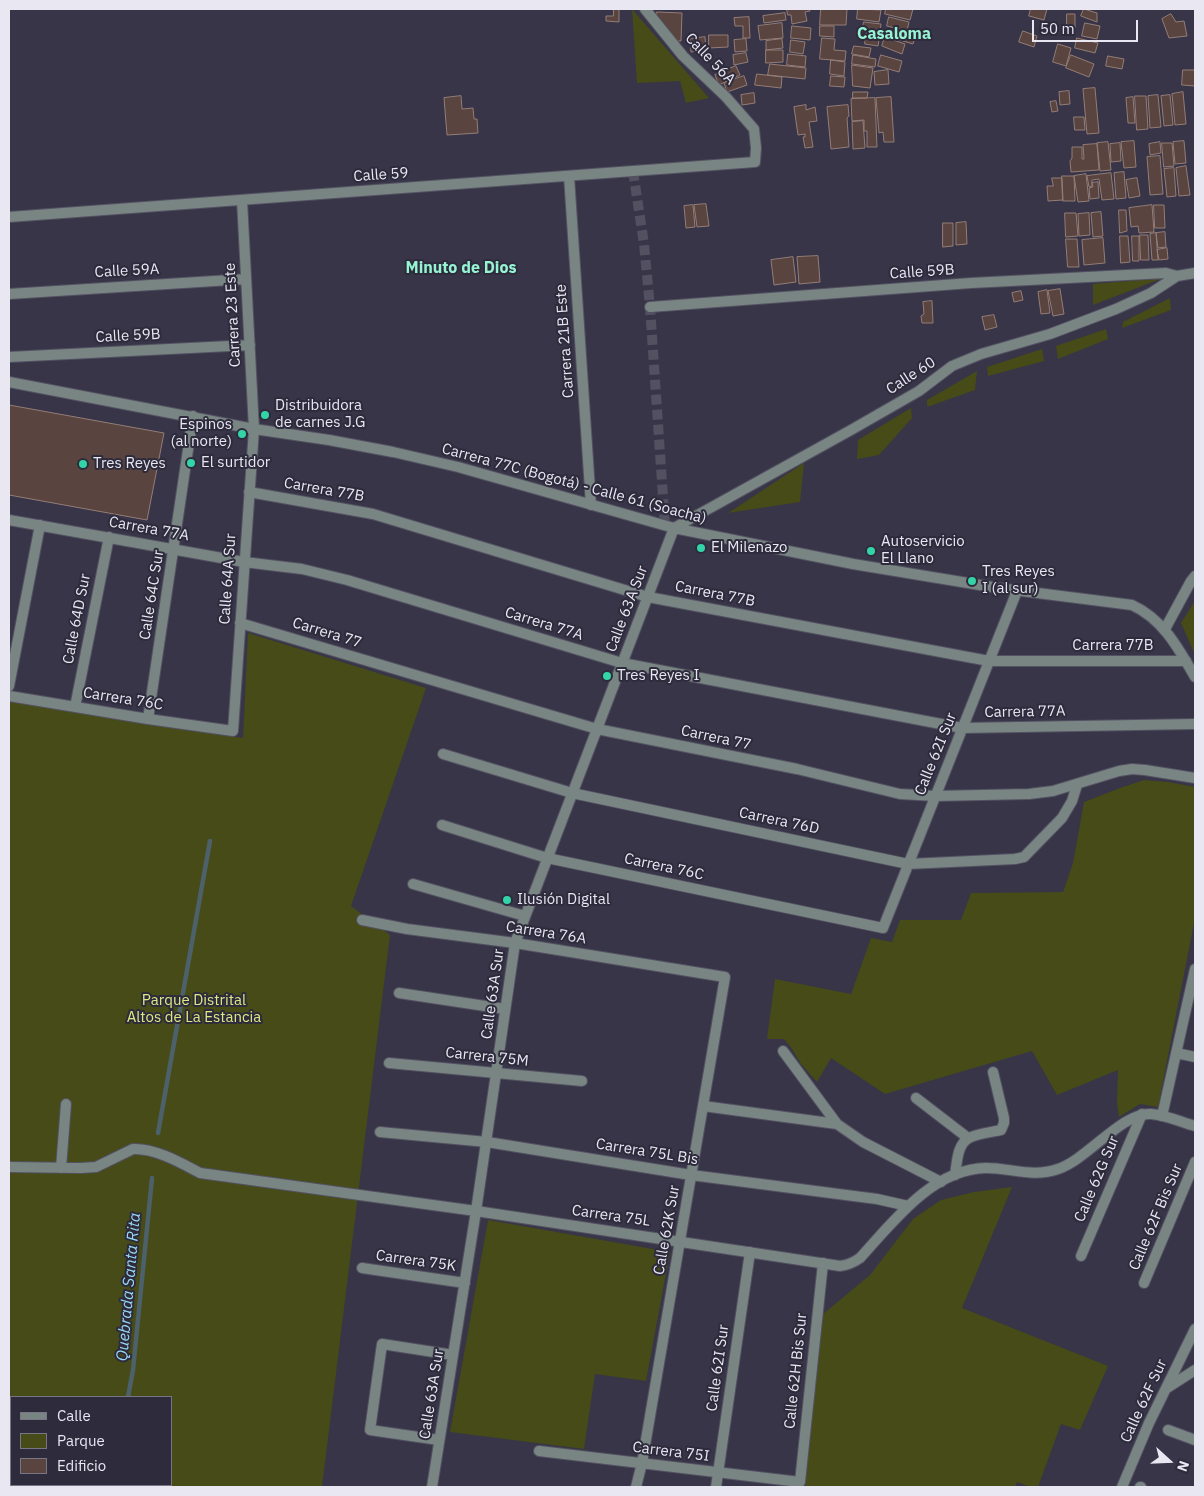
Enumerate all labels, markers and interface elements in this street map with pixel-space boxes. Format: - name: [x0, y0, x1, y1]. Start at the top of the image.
- scale bar: [1034, 10, 1140, 42]
- text: 50 m: [1040, 19, 1075, 38]
- district label: Casaloma: [857, 24, 931, 44]
- street label: Calle 56A: [681, 29, 739, 89]
- street label: Calle 59: [353, 164, 409, 186]
- district label: Minuto de Dios: [406, 258, 516, 278]
- street label: Calle 59A: [94, 260, 160, 282]
- street label: Calle 59B: [889, 261, 955, 283]
- street label: Carrera 23 Este: [221, 262, 245, 368]
- street label: Carrera 21B Este: [552, 283, 578, 399]
- street label: Calle 59B: [95, 325, 161, 347]
- street label: Calle 60: [883, 353, 939, 399]
- place label: Distribuidora de carnes J.G: [275, 397, 366, 432]
- marker: Distribuidora de carnes J.G: [259, 409, 271, 421]
- place label: Espinos (al norte): [170, 416, 232, 451]
- marker: Espinos (al norte): [236, 428, 248, 440]
- street label: Carrera 77C (Bogotá) - Calle 61 (Soacha): [440, 440, 708, 528]
- place label: El surtidor: [201, 454, 270, 472]
- place label: Tres Reyes: [93, 455, 166, 473]
- marker: El surtidor: [185, 457, 197, 469]
- marker: Tres Reyes: [77, 458, 89, 470]
- street label: Carrera 77B: [282, 474, 366, 506]
- street label: Carrera 77A: [108, 513, 190, 545]
- street label: Calle 64A Sur: [216, 533, 240, 625]
- place label: Autoservicio El Llano: [881, 533, 965, 568]
- place label: El Milenazo: [711, 539, 787, 557]
- marker: El Milenazo: [695, 542, 707, 554]
- marker: Autoservicio El Llano: [865, 545, 877, 557]
- street label: Calle 64C Sur: [136, 549, 168, 641]
- street label: Calle 63A Sur: [602, 563, 652, 655]
- place label: Tres Reyes I (al sur): [982, 563, 1055, 598]
- street label: Calle 64D Sur: [59, 572, 95, 666]
- marker: Tres Reyes I (al sur): [966, 575, 978, 587]
- street label: Carrera 77B: [673, 577, 757, 611]
- street label: Carrera 77A: [503, 604, 585, 644]
- street label: Carrera 77: [290, 614, 364, 652]
- street label: Carrera 77B: [1072, 637, 1154, 655]
- place label: Tres Reyes I: [617, 667, 699, 685]
- marker: Tres Reyes I: [601, 670, 613, 682]
- street label: Carrera 76C: [82, 684, 164, 714]
- street label: Carrera 77A: [984, 702, 1066, 722]
- street label: Calle 62I Sur: [911, 710, 961, 798]
- street label: Carrera 77: [679, 722, 753, 754]
- street label: Carrera 76D: [737, 804, 821, 838]
- street label: Carrera 76C: [623, 850, 705, 884]
- place label: Ilusión Digital: [517, 891, 610, 909]
- marker: Ilusión Digital: [501, 894, 513, 906]
- street label: Carrera 76A: [505, 918, 587, 948]
- street label: Calle 63A Sur: [478, 948, 508, 1040]
- park label: Parque Distrital Altos de La Estancia: [127, 992, 261, 1027]
- street label: Carrera 75M: [444, 1044, 530, 1070]
- street label: Calle 62G Sur: [1071, 1133, 1123, 1225]
- street label: Carrera 75L Bis: [595, 1135, 699, 1169]
- street label: Calle 62F Bis Sur: [1125, 1161, 1187, 1273]
- street label: Calle 62K Sur: [650, 1184, 684, 1276]
- street label: Carrera 75L: [571, 1202, 651, 1230]
- water label: Quebrada Santa Rita: [113, 1212, 145, 1362]
- street label: Carrera 75K: [375, 1246, 457, 1276]
- street label: Calle 62H Bis Sur: [781, 1312, 811, 1430]
- street label: Calle 62I Sur: [703, 1323, 733, 1413]
- street label: Calle 63A Sur: [416, 1348, 448, 1440]
- street label: Calle 62F Sur: [1117, 1356, 1171, 1446]
- legend: [10, 1396, 172, 1486]
- text: Calle: [57, 1406, 91, 1425]
- text: Parque: [57, 1431, 105, 1450]
- north arrow: [1144, 1436, 1194, 1486]
- street label: Carrera 75I: [631, 1438, 711, 1466]
- text: Edificio: [57, 1456, 106, 1475]
- text: N: [1173, 1458, 1193, 1474]

